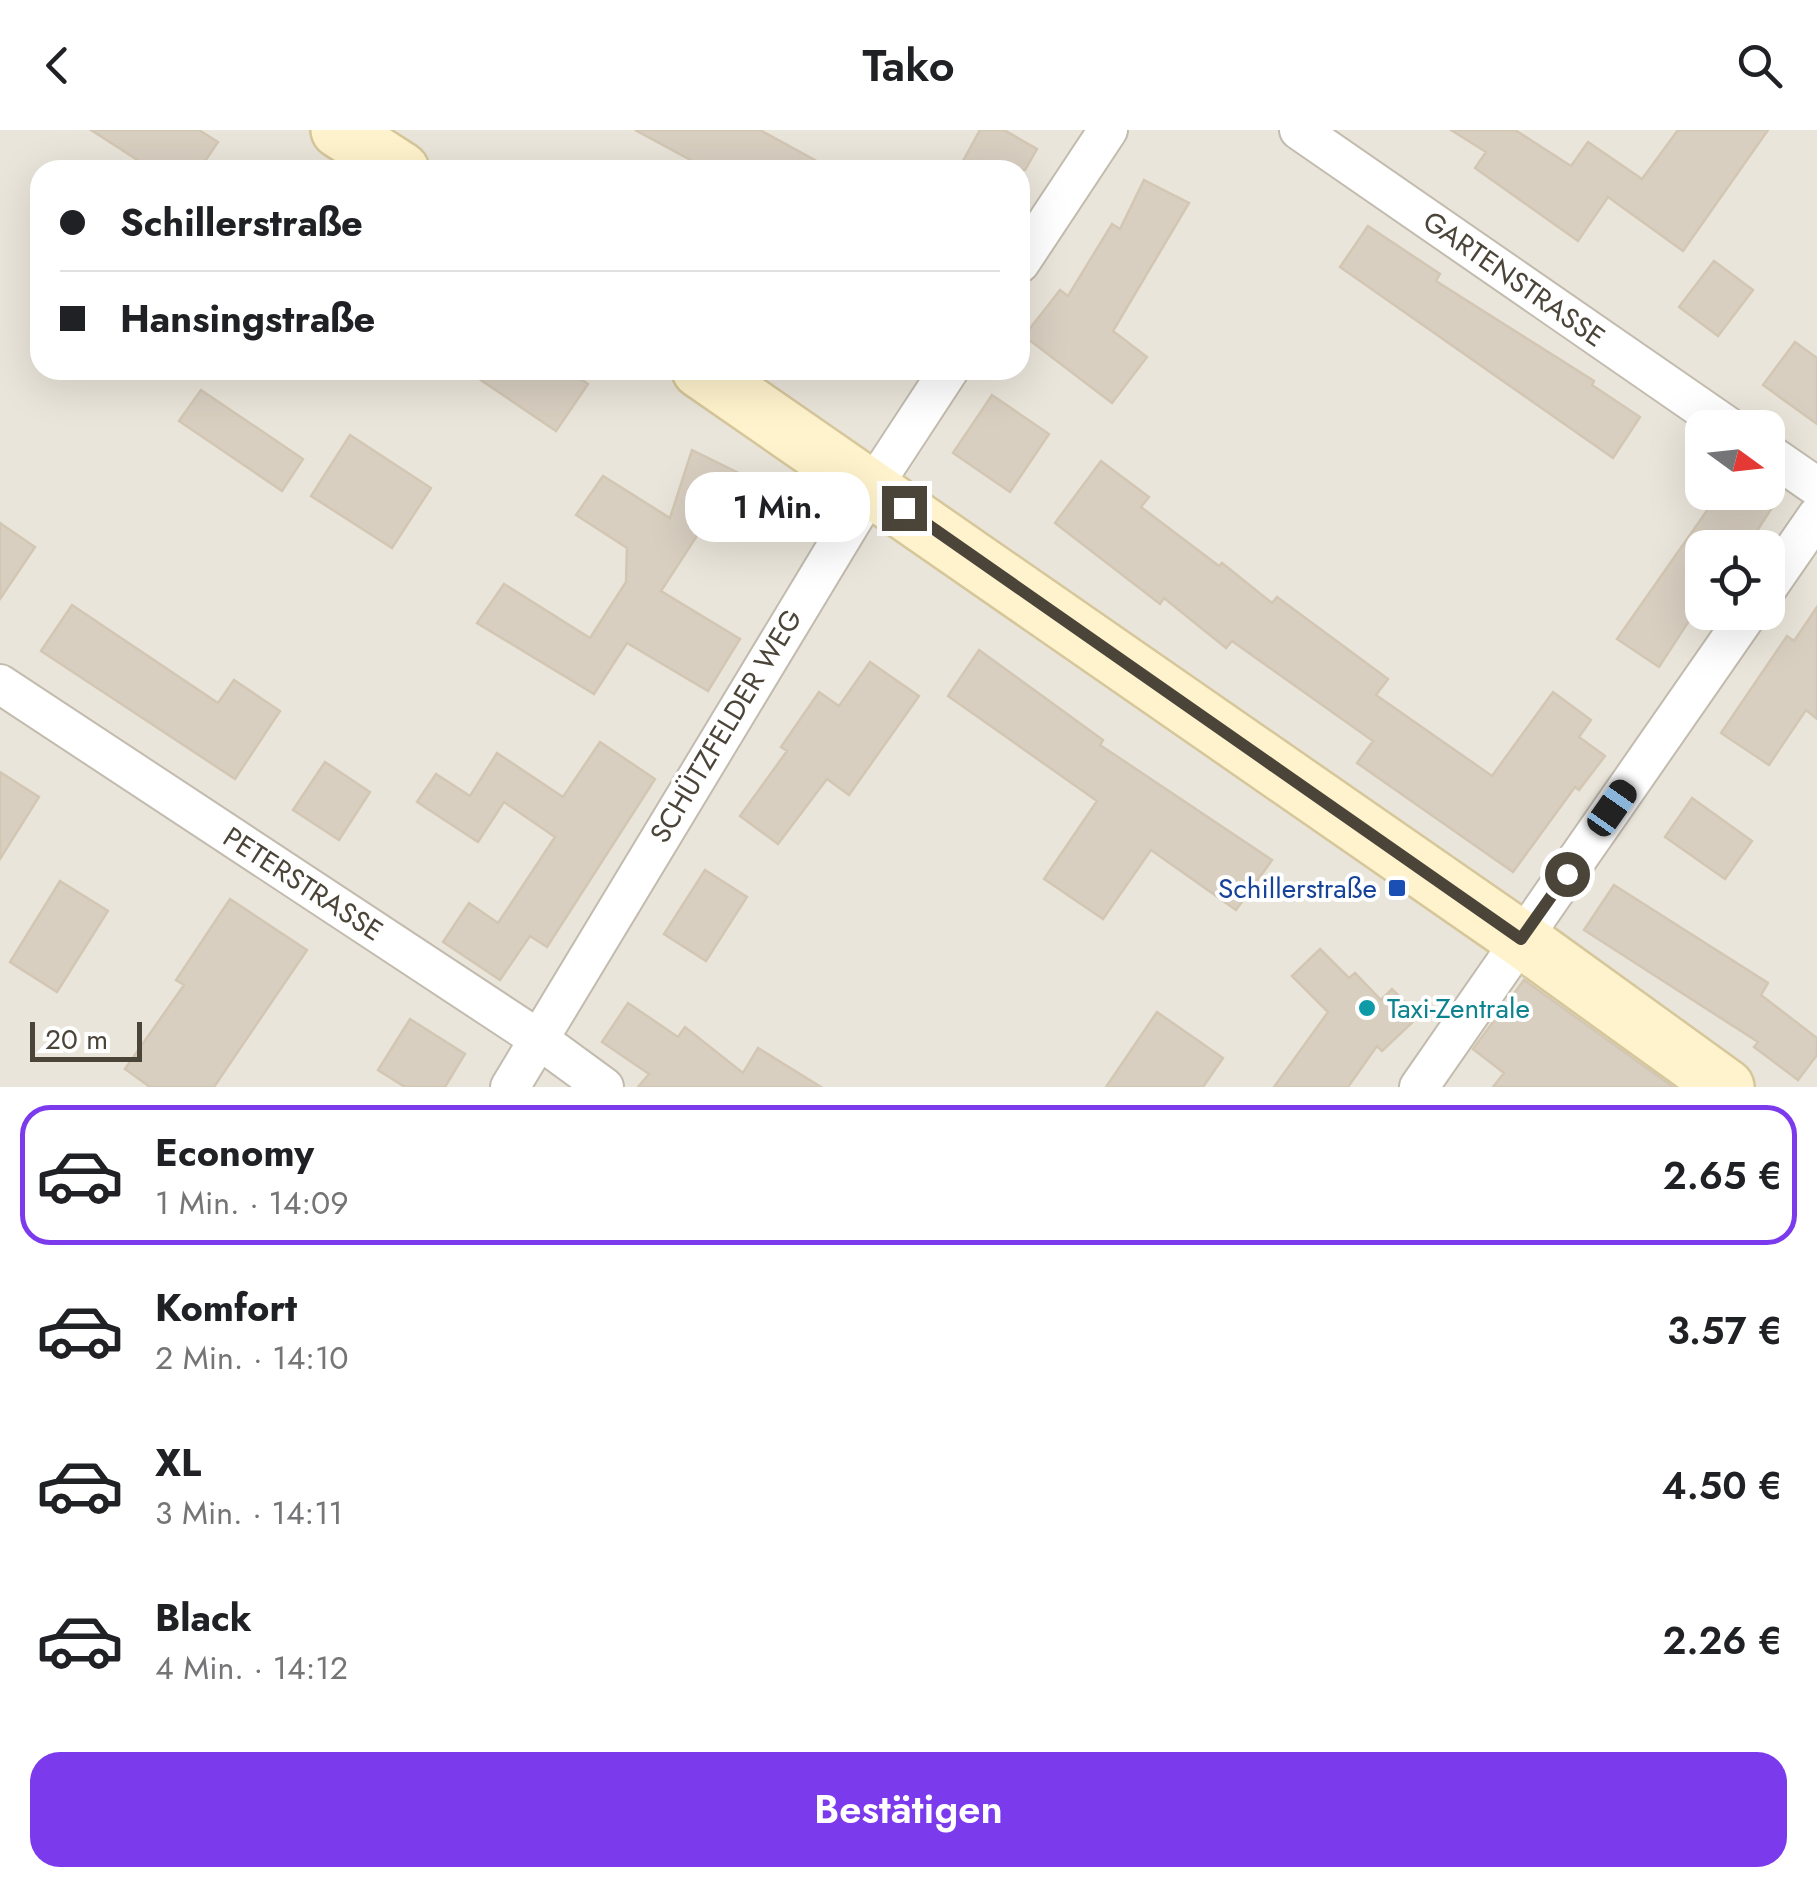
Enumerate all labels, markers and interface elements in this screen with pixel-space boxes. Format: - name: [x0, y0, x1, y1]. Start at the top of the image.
- text: Tako: [862, 33, 955, 98]
- icon: back: [30, 38, 85, 93]
- icon: search: [1732, 38, 1787, 93]
- text: Schillerstraße: [120, 195, 363, 250]
- street label: GARTENSTRASSE: [1415, 201, 1613, 357]
- text: Hansingstraße: [120, 291, 375, 346]
- north arrow: [1685, 410, 1785, 510]
- map controls: [1685, 410, 1785, 630]
- callout: 1 Min.: [684, 473, 869, 543]
- text: 1 Min.: [733, 484, 822, 530]
- route end: [882, 486, 927, 531]
- button: locate: [1685, 530, 1785, 630]
- street label: SCHÜTZFELDER WEG: [640, 601, 812, 851]
- car: [1583, 775, 1641, 841]
- street label: PETERSTRASSE: [215, 817, 391, 951]
- route start: [1545, 852, 1590, 897]
- place label: Schillerstraße: [1218, 868, 1377, 909]
- marker: Schillerstraße: [1386, 877, 1408, 899]
- place label: Taxi-Zentrale: [1387, 988, 1530, 1029]
- marker: Taxi-Zentrale: [1356, 997, 1378, 1019]
- scale bar: [30, 1017, 142, 1061]
- text: 20 m: [45, 1019, 108, 1060]
- text: Economy: [155, 1125, 314, 1180]
- icon: car: [35, 1130, 125, 1220]
- text: 2.65 €: [1663, 1148, 1782, 1203]
- text: 1 Min. · 14:09: [155, 1180, 349, 1226]
- text: Komfort: [155, 1280, 297, 1335]
- icon: car: [35, 1285, 125, 1375]
- text: 3.57 €: [1667, 1303, 1782, 1358]
- text: 2 Min. · 14:10: [155, 1335, 349, 1381]
- text: XL: [155, 1435, 201, 1490]
- icon: car: [35, 1440, 125, 1530]
- text: 4.50 €: [1662, 1458, 1782, 1513]
- text: 3 Min. · 14:11: [155, 1490, 343, 1536]
- text: Black: [155, 1590, 252, 1645]
- icon: car: [35, 1595, 125, 1685]
- text: 2.26 €: [1663, 1613, 1782, 1668]
- text: 4 Min. · 14:12: [155, 1645, 348, 1691]
- button: Bestätigen: [30, 1752, 1787, 1867]

